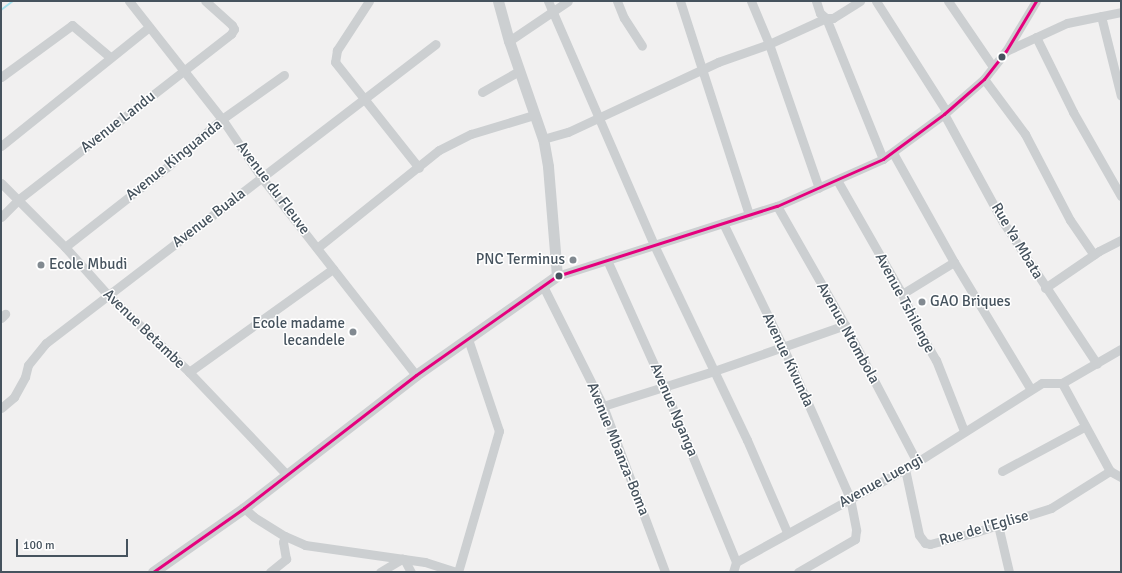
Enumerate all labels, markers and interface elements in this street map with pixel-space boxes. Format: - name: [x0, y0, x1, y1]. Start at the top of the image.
- unlabelled marker: [997, 52, 1007, 62]
- street label: Avenue Landu: [77, 87, 159, 157]
- street label: Avenue Kinguanda: [122, 116, 226, 204]
- street label: Avenue du Fleuve: [232, 138, 314, 238]
- street label: Avenue Buala: [169, 185, 249, 251]
- street label: Rue Ya Mbata: [987, 200, 1047, 282]
- street label: Avenue Tshilenge: [871, 250, 939, 356]
- place label: PNC Terminus: [476, 251, 565, 269]
- marker: PNC Terminus: [568, 255, 578, 265]
- place label: Ecole Mbudi: [49, 256, 127, 274]
- marker: Ecole Mbudi: [36, 260, 46, 270]
- unlabelled marker: [554, 271, 564, 281]
- street label: Avenue Ntombola: [813, 279, 883, 387]
- street label: Avenue Betambe: [99, 285, 189, 373]
- place label: GAO Briques: [930, 293, 1011, 311]
- marker: GAO Briques: [917, 297, 927, 307]
- street label: Avenue Kivunda: [758, 310, 818, 410]
- place label: Ecole madame lecandele: [252, 314, 345, 349]
- marker: Ecole madame lecandele: [348, 327, 358, 337]
- street label: Avenue Nganga: [646, 361, 702, 459]
- street label: Avenue Mbanza-Boma: [583, 380, 653, 518]
- street label: Avenue Luengi: [836, 450, 926, 512]
- street label: Rue de l'Eglise: [937, 507, 1031, 549]
- scale bar: [18, 531, 130, 557]
- text: 100 m: [23, 538, 55, 553]

